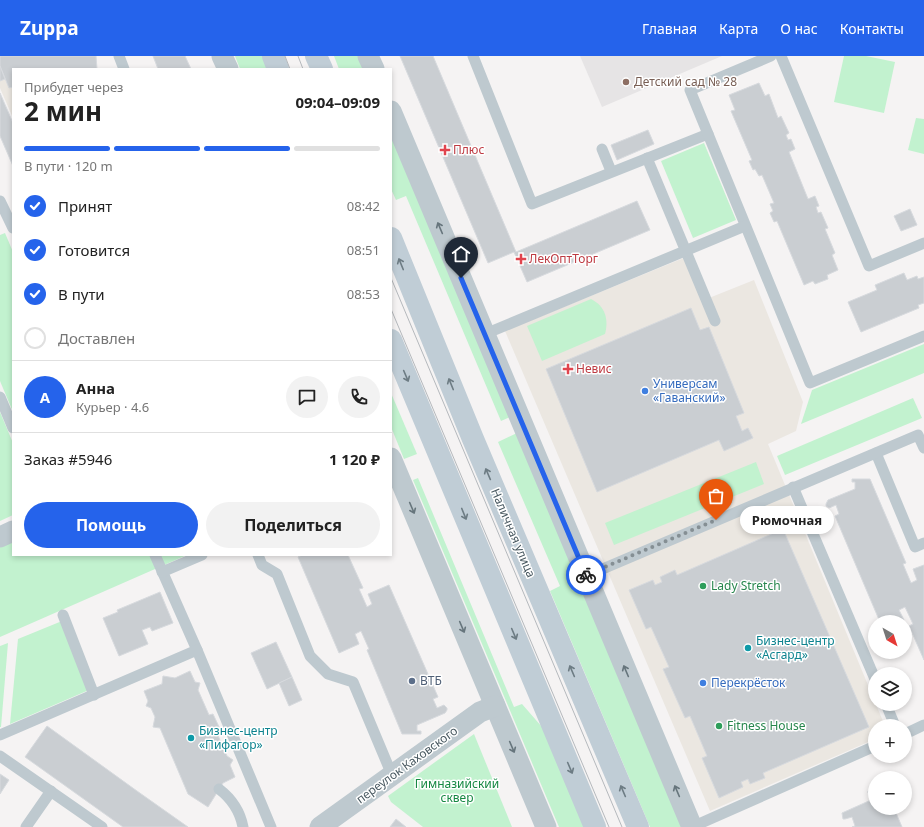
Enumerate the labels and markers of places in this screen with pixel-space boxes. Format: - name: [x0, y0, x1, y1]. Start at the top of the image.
- place label: Детский сад № 28: [634, 73, 737, 90]
- marker: Детский сад № 28: [621, 77, 631, 87]
- place label: Плюс: [453, 141, 484, 158]
- marker: Плюс: [440, 145, 450, 155]
- pin: [444, 237, 478, 278]
- place label: ЛекОптТорг: [529, 250, 598, 267]
- marker: ЛекОптТорг: [516, 254, 526, 264]
- place label: Невис: [576, 360, 612, 377]
- marker: Невис: [563, 364, 573, 374]
- place label: Универсам «Гаванский»: [653, 375, 726, 406]
- marker: Универсам «Гаванский»: [640, 386, 650, 396]
- pin: [699, 479, 733, 520]
- callout: Рюмочная: [740, 506, 834, 534]
- place label: Lady Stretch: [711, 577, 781, 594]
- marker: Lady Stretch: [698, 581, 708, 591]
- place label: Бизнес-центр «Асгард»: [756, 632, 835, 663]
- marker: Бизнес-центр «Асгард»: [743, 643, 753, 653]
- place label: ВТБ: [420, 672, 442, 689]
- place label: Перекрёсток: [711, 674, 786, 691]
- marker: ВТБ: [407, 676, 417, 686]
- marker: Перекрёсток: [698, 678, 708, 688]
- place label: Fitness House: [727, 717, 806, 734]
- marker: Fitness House: [714, 721, 724, 731]
- place label: Бизнес-центр «Пифагор»: [199, 722, 278, 753]
- marker: Бизнес-центр «Пифагор»: [186, 733, 196, 743]

